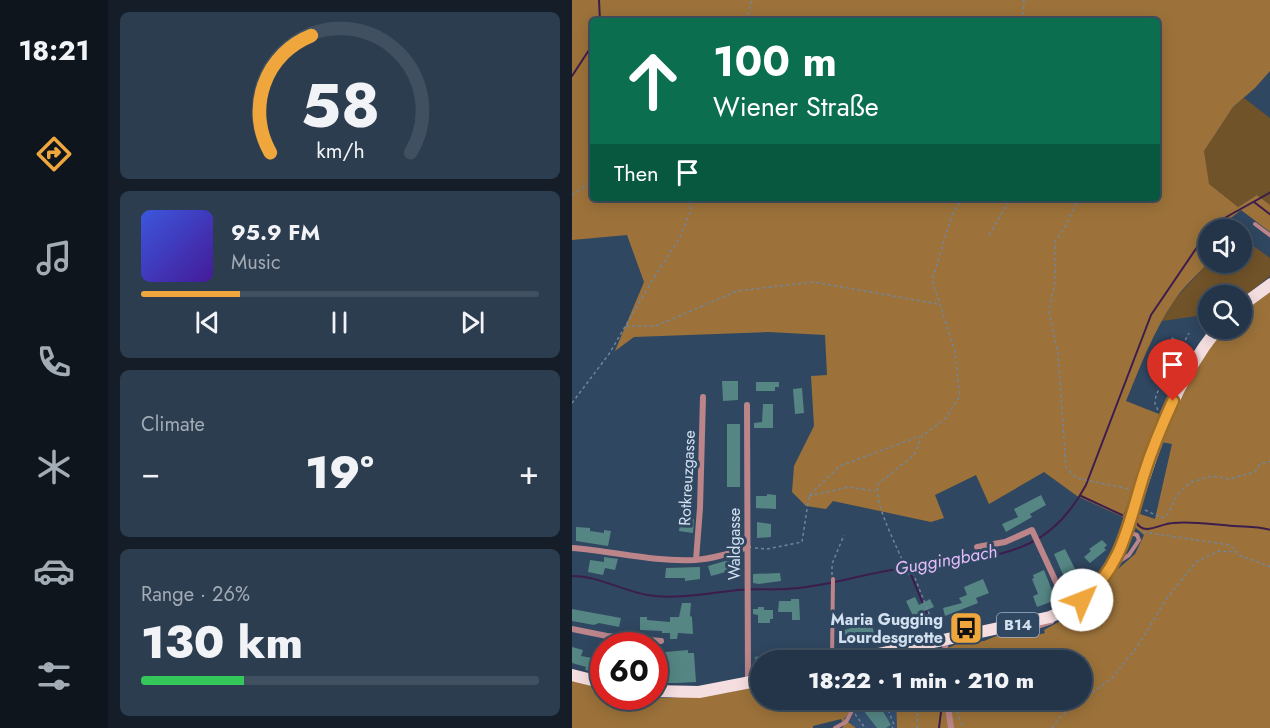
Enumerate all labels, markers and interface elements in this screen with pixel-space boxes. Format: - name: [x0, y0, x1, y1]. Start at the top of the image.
- text: 18:21: [19, 31, 89, 70]
- text: 100 m: [713, 31, 837, 92]
- icon: ahead: [614, 42, 692, 120]
- text: 58: [300, 60, 380, 150]
- text: Wiener Straße: [713, 87, 879, 126]
- icon: directions: [33, 133, 75, 175]
- text: km/h: [316, 135, 364, 166]
- icon: arrive: [671, 156, 704, 189]
- text: Then: [614, 157, 659, 189]
- text: 95.9 FM: [231, 216, 320, 248]
- map controls: [1198, 219, 1252, 339]
- button: sound: [1198, 219, 1252, 273]
- icon: music: [33, 237, 75, 279]
- text: Music: [231, 248, 281, 277]
- button: search: [1198, 285, 1252, 339]
- icon: previous: [191, 306, 224, 339]
- icon: pause: [323, 306, 356, 339]
- icon: next: [456, 306, 489, 339]
- pin: [1147, 339, 1198, 401]
- icon: phone: [33, 341, 75, 383]
- icon: arrive: [1156, 348, 1189, 381]
- text: Climate: [141, 410, 205, 439]
- street label: Rotkreuzgasse: [673, 430, 701, 526]
- text: 19°: [305, 440, 374, 505]
- icon: climate: [33, 446, 75, 488]
- text: −: [141, 449, 160, 496]
- text: +: [519, 449, 539, 496]
- street label: Waldgasse: [723, 508, 746, 580]
- water label: Guggingbach: [893, 538, 999, 582]
- icon: car: [33, 550, 75, 592]
- position arrow: [1050, 568, 1114, 632]
- text: Range · 26%: [141, 580, 250, 609]
- place label: Maria Gugging Lourdesgrotte: [831, 608, 943, 649]
- text: 130 km: [141, 610, 303, 675]
- bus stop icon: Maria Gugging Lourdesgrotte: [948, 610, 984, 646]
- road number: B14: [997, 613, 1039, 637]
- speed limit sign: 60: [590, 632, 668, 710]
- icon: filters: [33, 655, 75, 697]
- text: 18:22 · 1 min · 210 m: [808, 664, 1034, 696]

